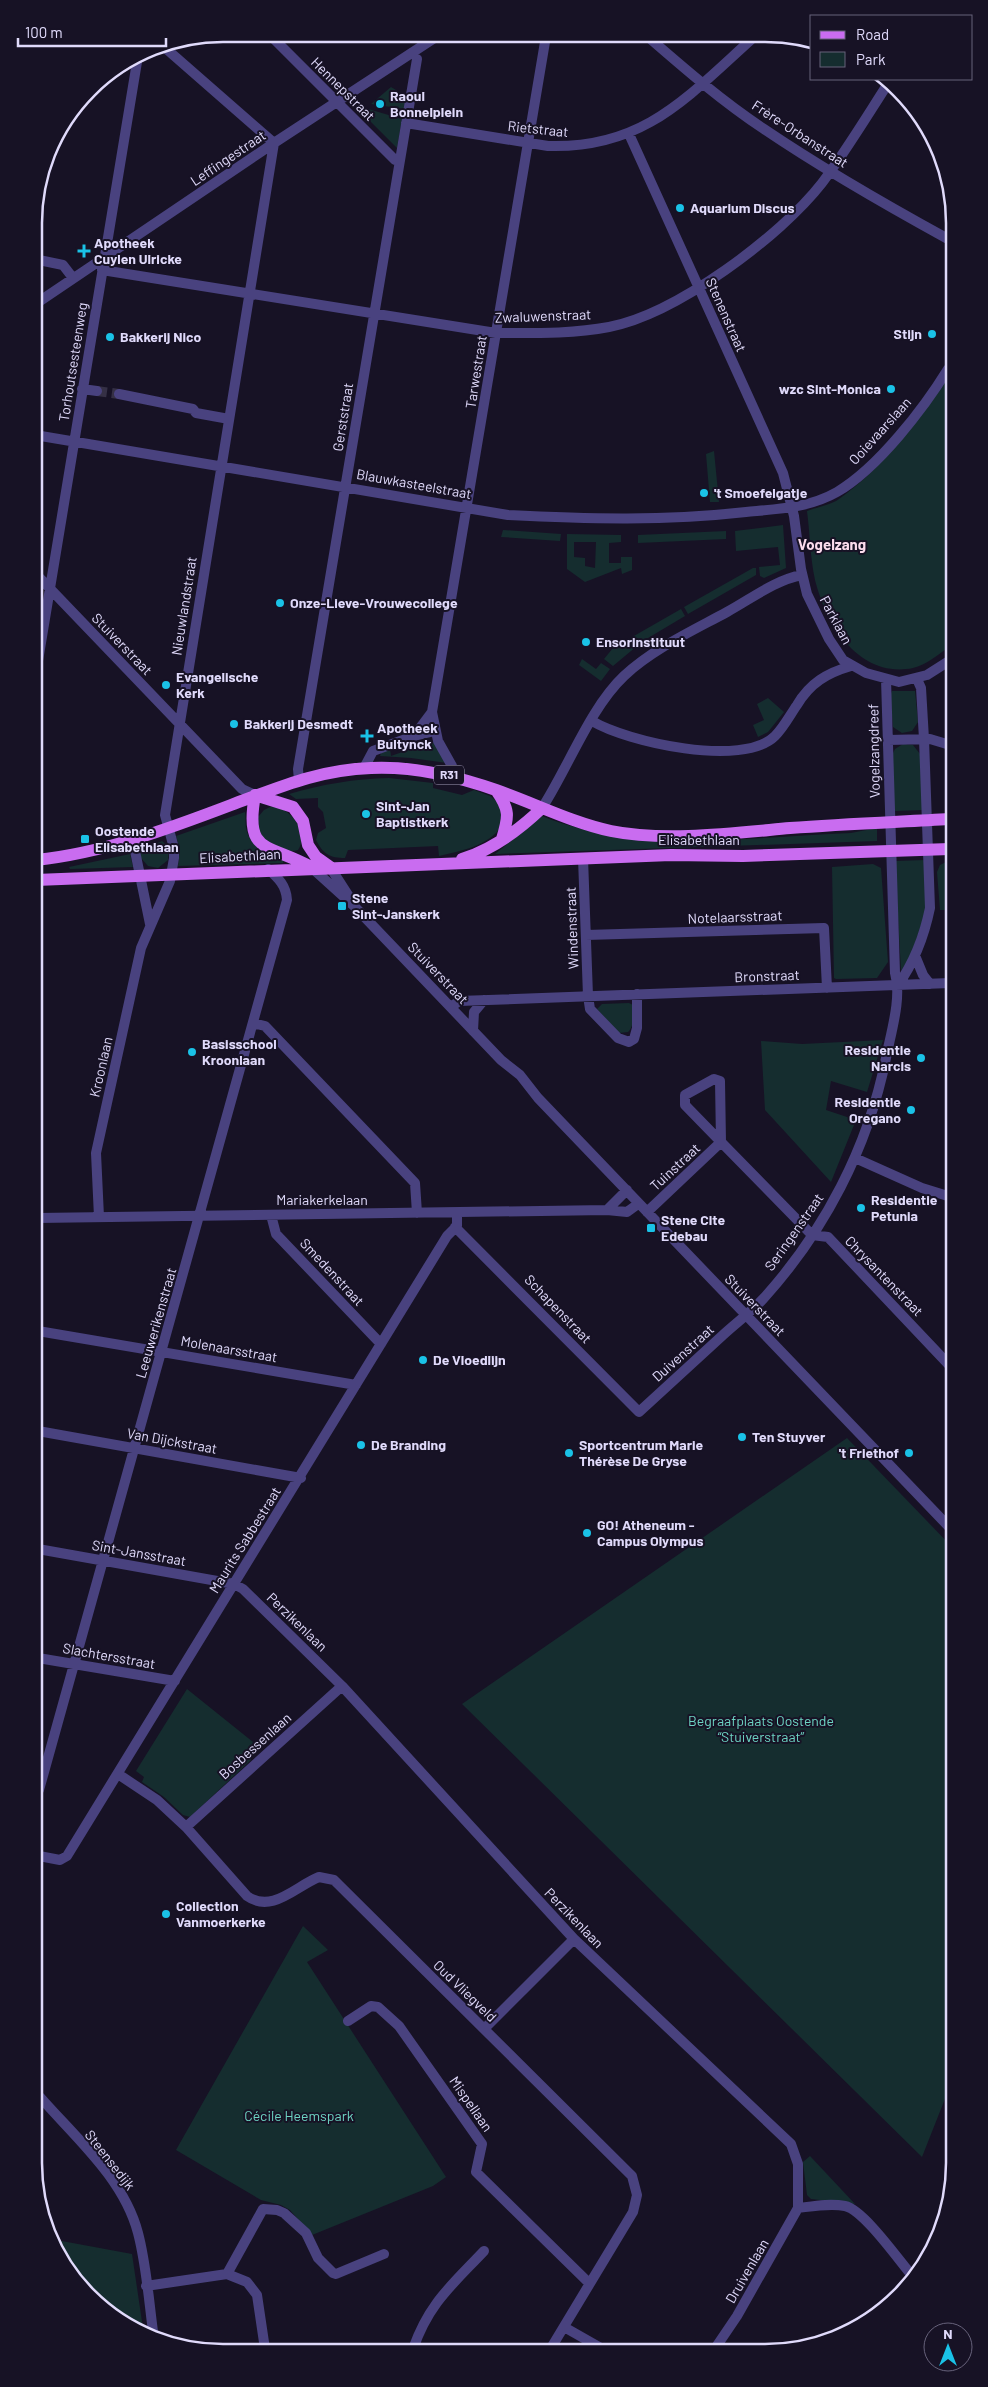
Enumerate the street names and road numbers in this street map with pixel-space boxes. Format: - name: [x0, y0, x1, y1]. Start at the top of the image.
- street label: Hennepstraat: [308, 53, 379, 124]
- street label: Frère-Orbanstraat: [749, 96, 851, 171]
- street label: Rietstraat: [507, 117, 569, 140]
- street label: Leffingestraat: [187, 126, 269, 189]
- street label: Stenenstraat: [703, 275, 750, 354]
- street label: Torhoutsesteenweg: [55, 301, 90, 423]
- street label: Zwaluwenstraat: [494, 305, 592, 326]
- street label: Tarwestraat: [461, 334, 490, 410]
- street label: Gerststraat: [329, 381, 356, 452]
- street label: Ooievaarslaan: [845, 393, 914, 468]
- street label: Blauwkasteelstraat: [355, 465, 473, 502]
- street label: Nieuwlandstraat: [167, 555, 200, 657]
- street label: Parklaan: [817, 593, 856, 647]
- street label: Stuiverstraat: [89, 609, 156, 678]
- street label: Vogelzangdreef: [864, 704, 883, 798]
- road number: R31: [434, 766, 464, 784]
- street label: Elisabethlaan: [658, 831, 740, 848]
- street label: Elisabethlaan: [199, 845, 281, 866]
- street label: Windenstraat: [562, 887, 581, 969]
- street label: Notelaarsstraat: [687, 906, 783, 927]
- street label: Stuiverstraat: [405, 938, 472, 1007]
- street label: Bronstraat: [734, 966, 800, 985]
- street label: Kroonlaan: [85, 1035, 116, 1099]
- street label: Tuinstraat: [646, 1139, 703, 1194]
- street label: Seringenstraat: [761, 1190, 827, 1274]
- street label: Mariakerkelaan: [276, 1191, 368, 1208]
- street label: Chrysantenstraat: [842, 1232, 927, 1319]
- street label: Smedenstraat: [297, 1234, 368, 1309]
- street label: Leeuwerikenstraat: [132, 1266, 179, 1380]
- street label: Stuiverstraat: [722, 1270, 789, 1339]
- street label: Schapenstraat: [521, 1271, 595, 1347]
- street label: Duivenstraat: [648, 1320, 717, 1385]
- street label: Molenaarsstraat: [179, 1332, 279, 1365]
- street label: Van Dijckstraat: [126, 1424, 218, 1457]
- street label: Maurits Sabbestraat: [205, 1483, 284, 1596]
- street label: Sint-Jansstraat: [91, 1536, 187, 1569]
- street label: Perzikenlaan: [264, 1589, 331, 1655]
- street label: Slachtersstraat: [62, 1639, 157, 1672]
- street label: Bosbessenlaan: [215, 1709, 294, 1783]
- street label: Perzikenlaan: [541, 1884, 607, 1951]
- street label: Oud Vliegveld: [430, 1956, 501, 2025]
- street label: Mispellaan: [446, 2073, 497, 2135]
- street label: Steensedijk: [82, 2126, 139, 2193]
- street label: Druivenlaan: [721, 2236, 772, 2306]

